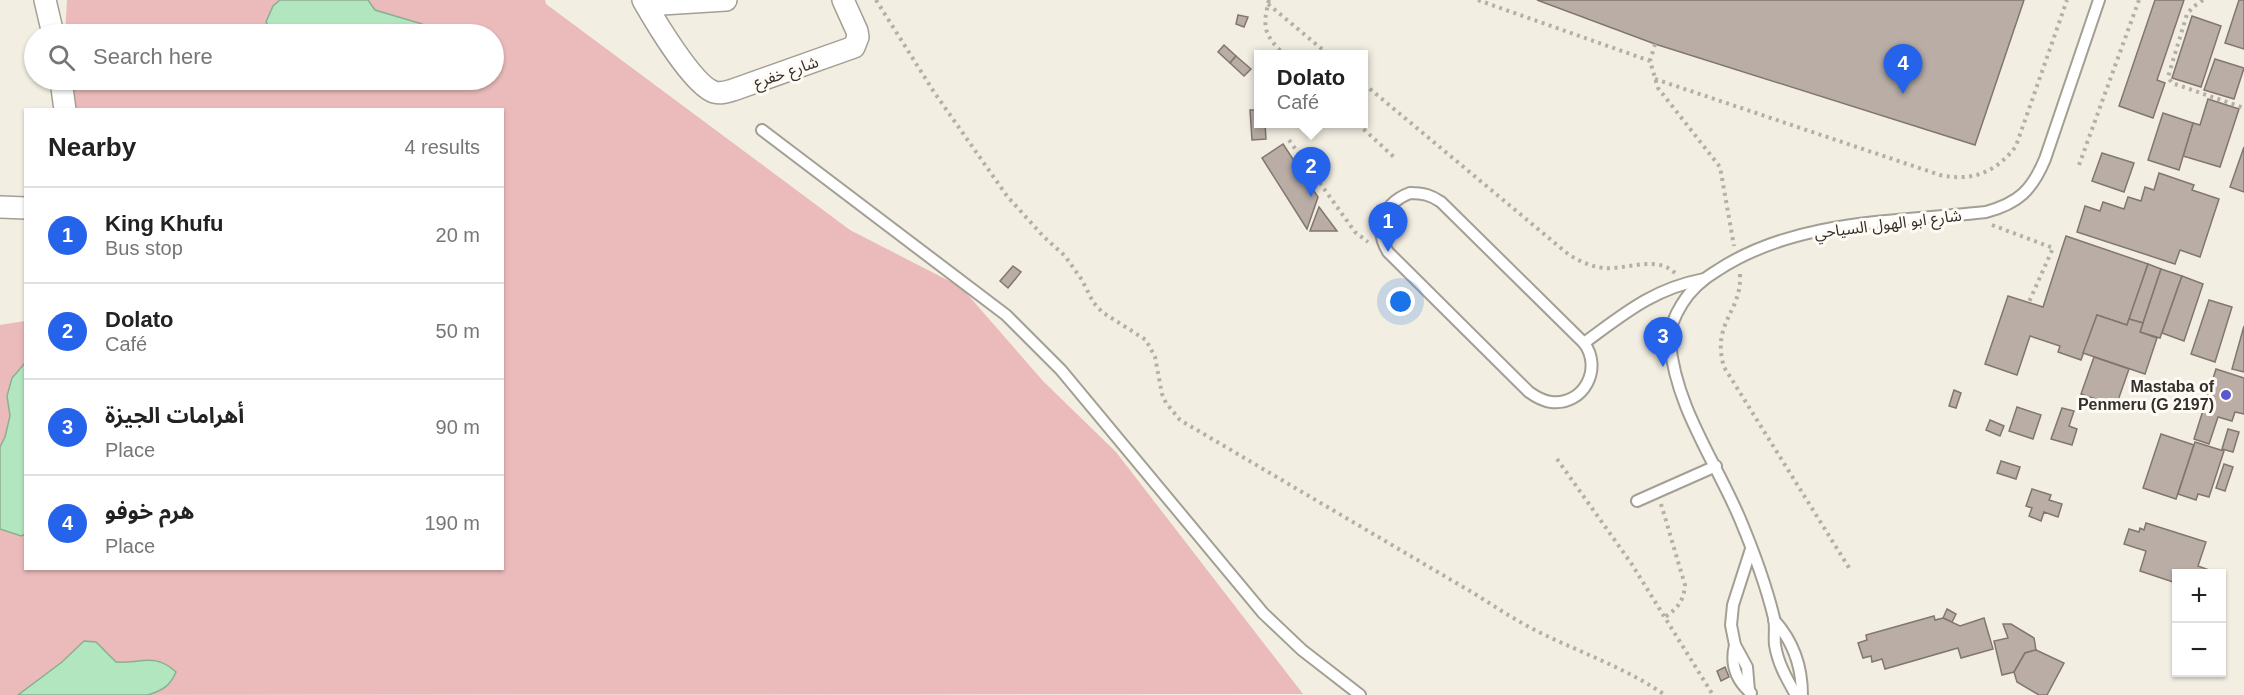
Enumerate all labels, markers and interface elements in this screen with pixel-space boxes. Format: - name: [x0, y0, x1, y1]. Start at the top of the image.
- search box: [24, 24, 504, 90]
- icon: search: [45, 41, 78, 74]
- text: Search here: [93, 44, 213, 69]
- pin: 4: [1884, 44, 1922, 94]
- popup: [1254, 50, 1368, 128]
- street label: شارع خفرع: [751, 53, 822, 95]
- text: Dolato: [1277, 65, 1345, 90]
- text: Café: [1277, 91, 1319, 113]
- text: Nearby: [48, 132, 136, 162]
- text: 4 results: [404, 136, 480, 158]
- pin: 2: [1292, 148, 1330, 197]
- pin: 1: [1368, 202, 1408, 252]
- street label: شارع ابو الهول السياحي: [1813, 207, 1963, 245]
- text: King Khufu: [105, 211, 224, 236]
- text: 1: [62, 224, 73, 246]
- text: 20 m: [436, 224, 480, 246]
- text: Bus stop: [105, 237, 183, 259]
- your location: [1386, 287, 1415, 316]
- text: Dolato: [105, 307, 173, 332]
- pin: 3: [1644, 318, 1682, 367]
- text: 2: [62, 320, 73, 342]
- text: 50 m: [436, 320, 480, 342]
- text: Café: [105, 333, 147, 355]
- place label: Mastaba of Penmeru (G 2197): [2078, 378, 2215, 413]
- marker: Mastaba of Penmeru (G 2197): [2219, 388, 2233, 402]
- text: أهرامات الجيزة: [105, 403, 244, 428]
- text: 3: [62, 416, 73, 438]
- text: 90 m: [436, 416, 480, 438]
- text: Place: [105, 439, 155, 461]
- text: هرم خوفو: [105, 499, 194, 524]
- text: 4: [62, 512, 73, 534]
- text: 190 m: [424, 512, 480, 534]
- text: Place: [105, 535, 155, 557]
- map controls: [2172, 569, 2226, 677]
- button: +: [2172, 569, 2226, 623]
- button: −: [2172, 623, 2226, 677]

